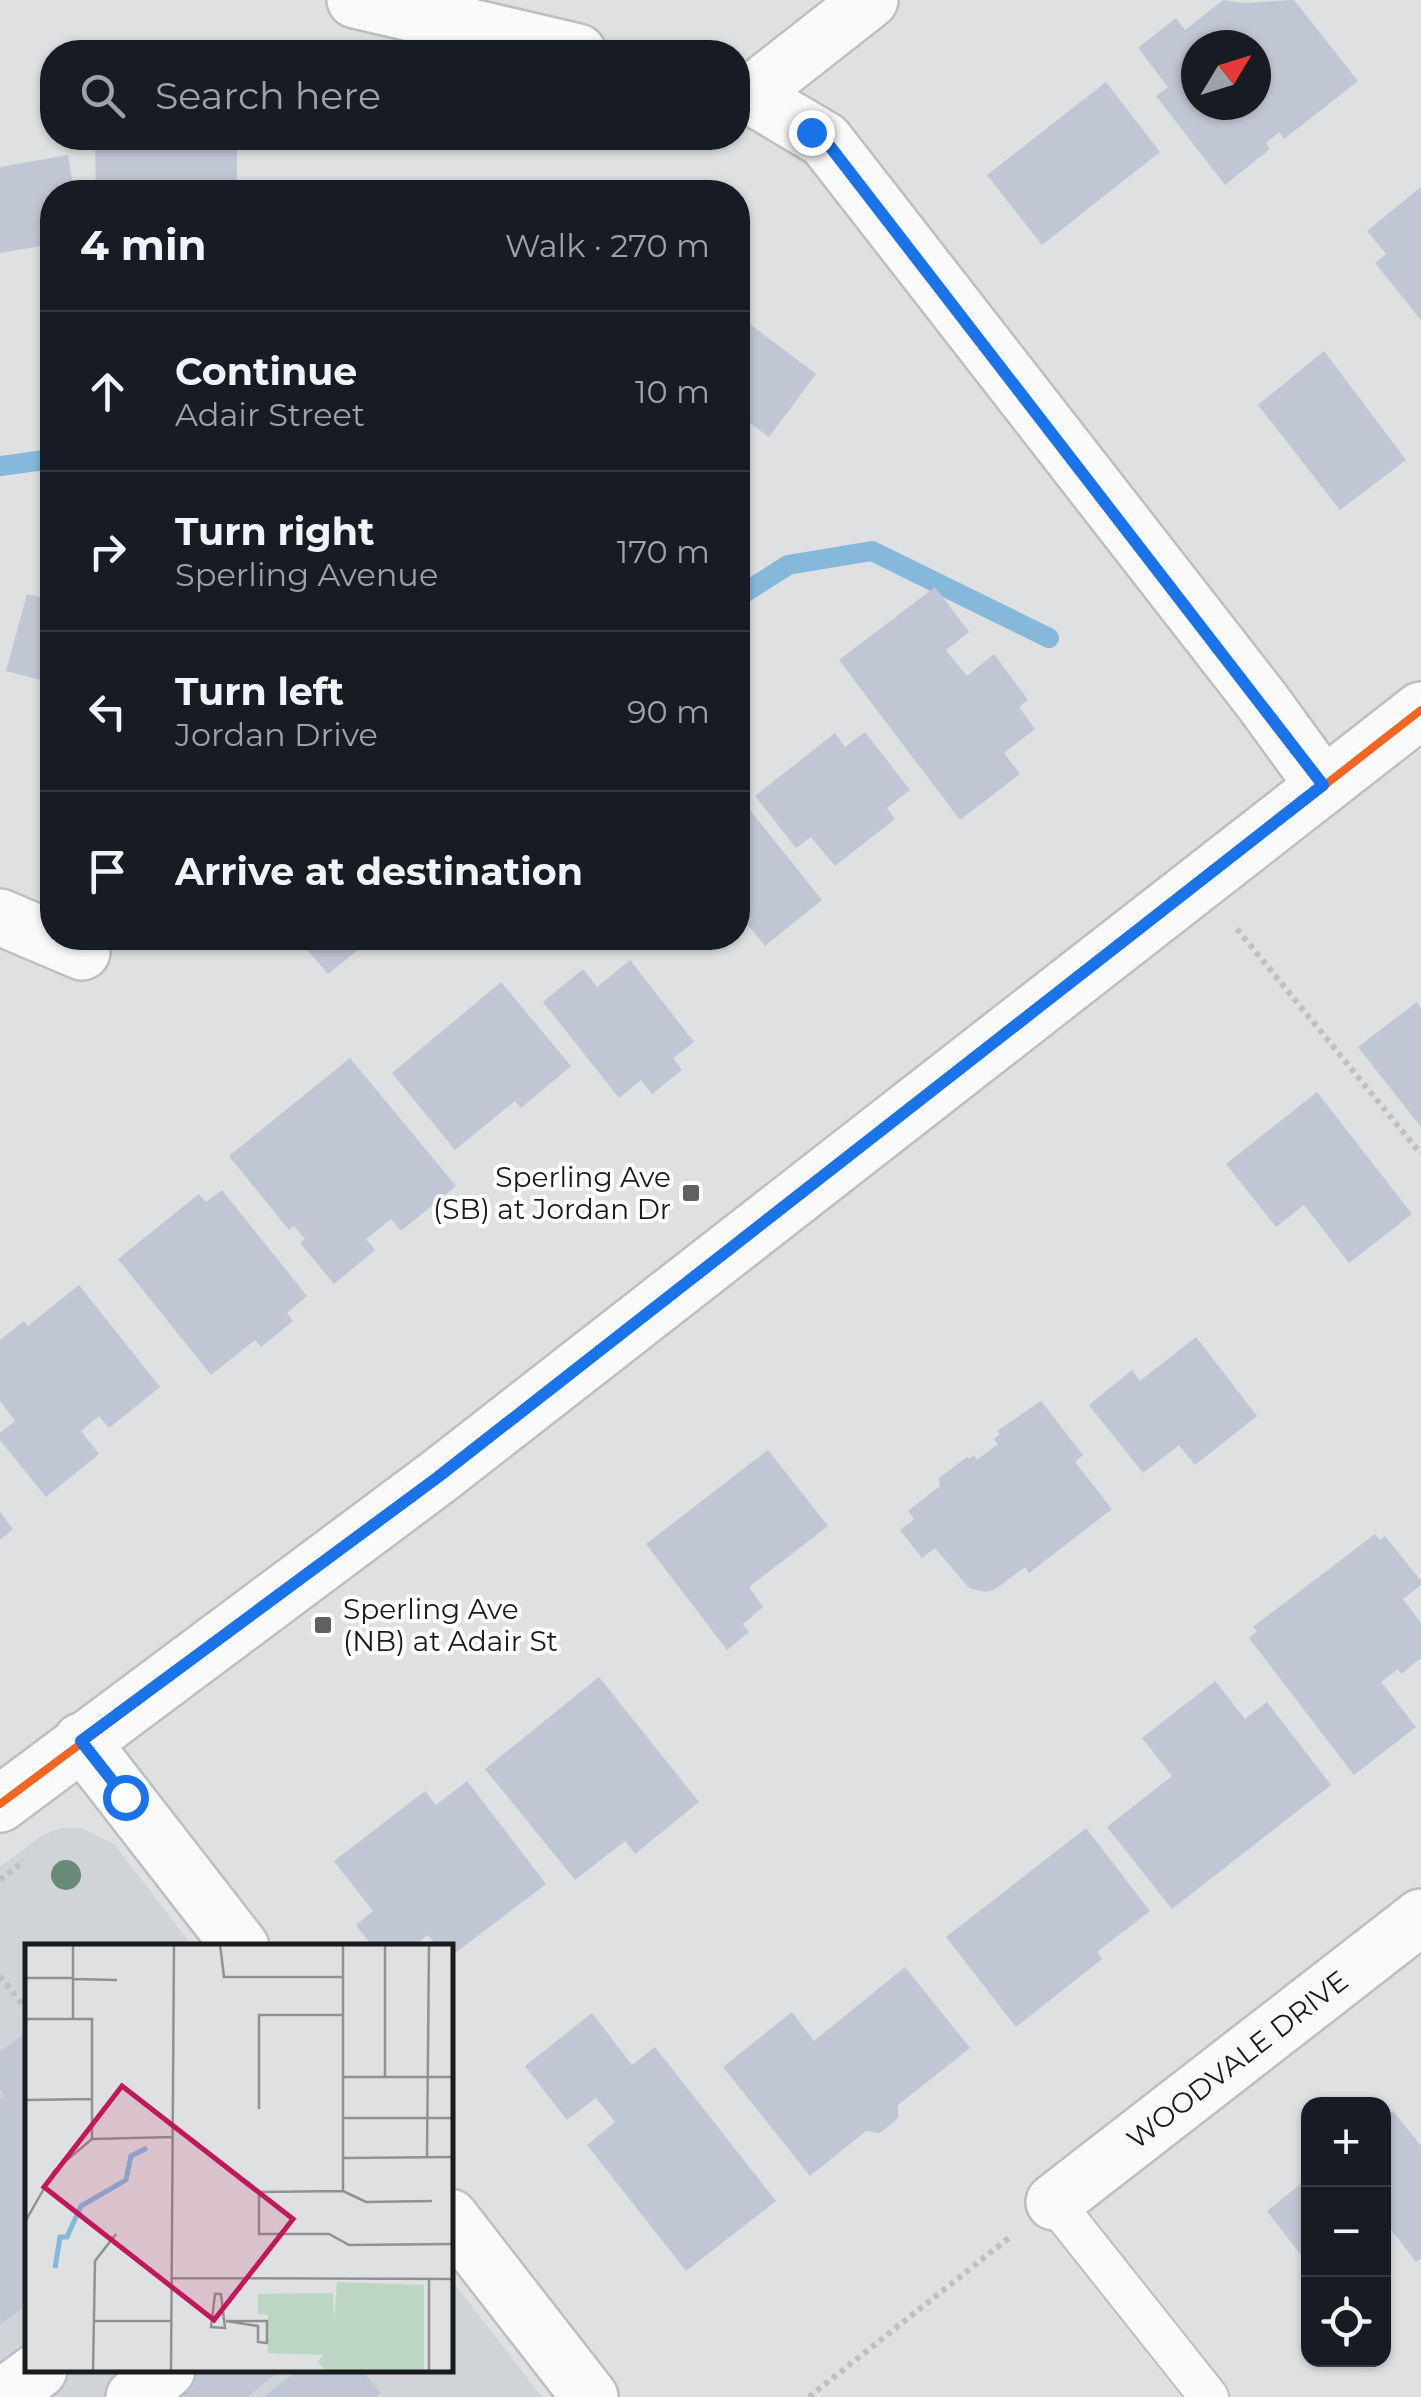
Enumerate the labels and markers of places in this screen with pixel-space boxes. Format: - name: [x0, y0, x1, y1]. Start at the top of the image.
- place label: Sperling Ave (SB) at Jordan Dr: [433, 1160, 671, 1226]
- marker: Sperling Ave (SB) at Jordan Dr: [680, 1182, 702, 1204]
- place label: Sperling Ave (NB) at Adair St: [343, 1592, 558, 1658]
- marker: Sperling Ave (NB) at Adair St: [312, 1614, 334, 1636]

